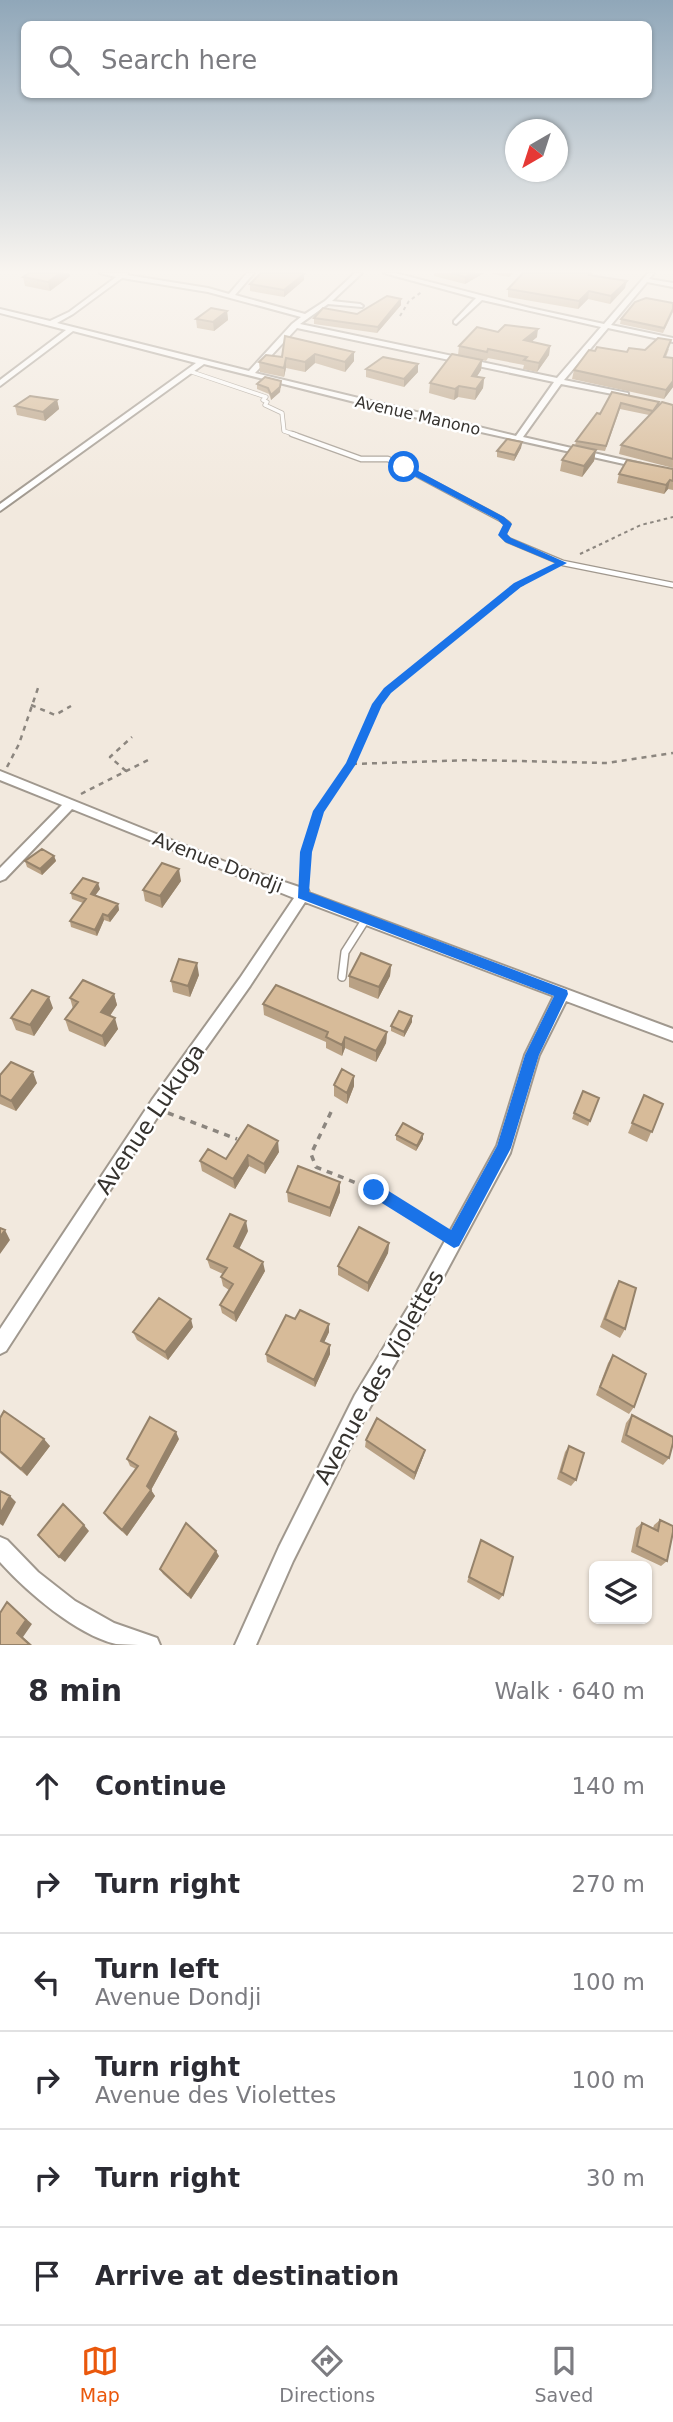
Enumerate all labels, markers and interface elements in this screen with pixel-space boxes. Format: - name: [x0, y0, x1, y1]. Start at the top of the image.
- search box: [21, 21, 652, 98]
- icon: search: [45, 41, 83, 79]
- text: Search here: [101, 45, 257, 75]
- north arrow: [505, 119, 568, 182]
- street label: Avenue Manono: [353, 392, 482, 439]
- route start: [388, 451, 419, 482]
- street label: Avenue Dondji: [150, 827, 286, 897]
- street label: Avenue Lukuga: [90, 1039, 210, 1199]
- route end: [358, 1174, 389, 1205]
- street label: Avenue des Violettes: [309, 1265, 449, 1489]
- map controls: [589, 1561, 652, 1624]
- button: layers: [589, 1561, 652, 1624]
- text: 8 min: [28, 1673, 122, 1708]
- text: Walk · 640 m: [494, 1678, 645, 1704]
- icon: ahead: [28, 1767, 66, 1805]
- text: Continue: [95, 1771, 226, 1801]
- text: 140 m: [571, 1773, 645, 1799]
- icon: right: [28, 1865, 66, 1903]
- text: Turn right: [95, 1869, 240, 1899]
- text: 270 m: [571, 1871, 645, 1897]
- text: Turn left: [95, 1954, 219, 1984]
- icon: left: [28, 1963, 66, 2001]
- text: 100 m: [571, 1969, 645, 1995]
- text: Avenue Dondji: [95, 1984, 262, 2010]
- text: Turn right: [95, 2052, 240, 2082]
- icon: right: [28, 2061, 66, 2099]
- text: 100 m: [571, 2067, 645, 2093]
- text: Avenue des Violettes: [95, 2082, 336, 2108]
- icon: right: [28, 2159, 66, 2197]
- text: Turn right: [95, 2163, 240, 2193]
- text: 30 m: [586, 2165, 645, 2191]
- icon: arrive: [28, 2257, 66, 2295]
- text: Arrive at destination: [95, 2261, 399, 2291]
- tab: Map: [80, 2342, 120, 2406]
- tab: Directions: [279, 2342, 375, 2406]
- tab: Saved: [535, 2342, 593, 2406]

